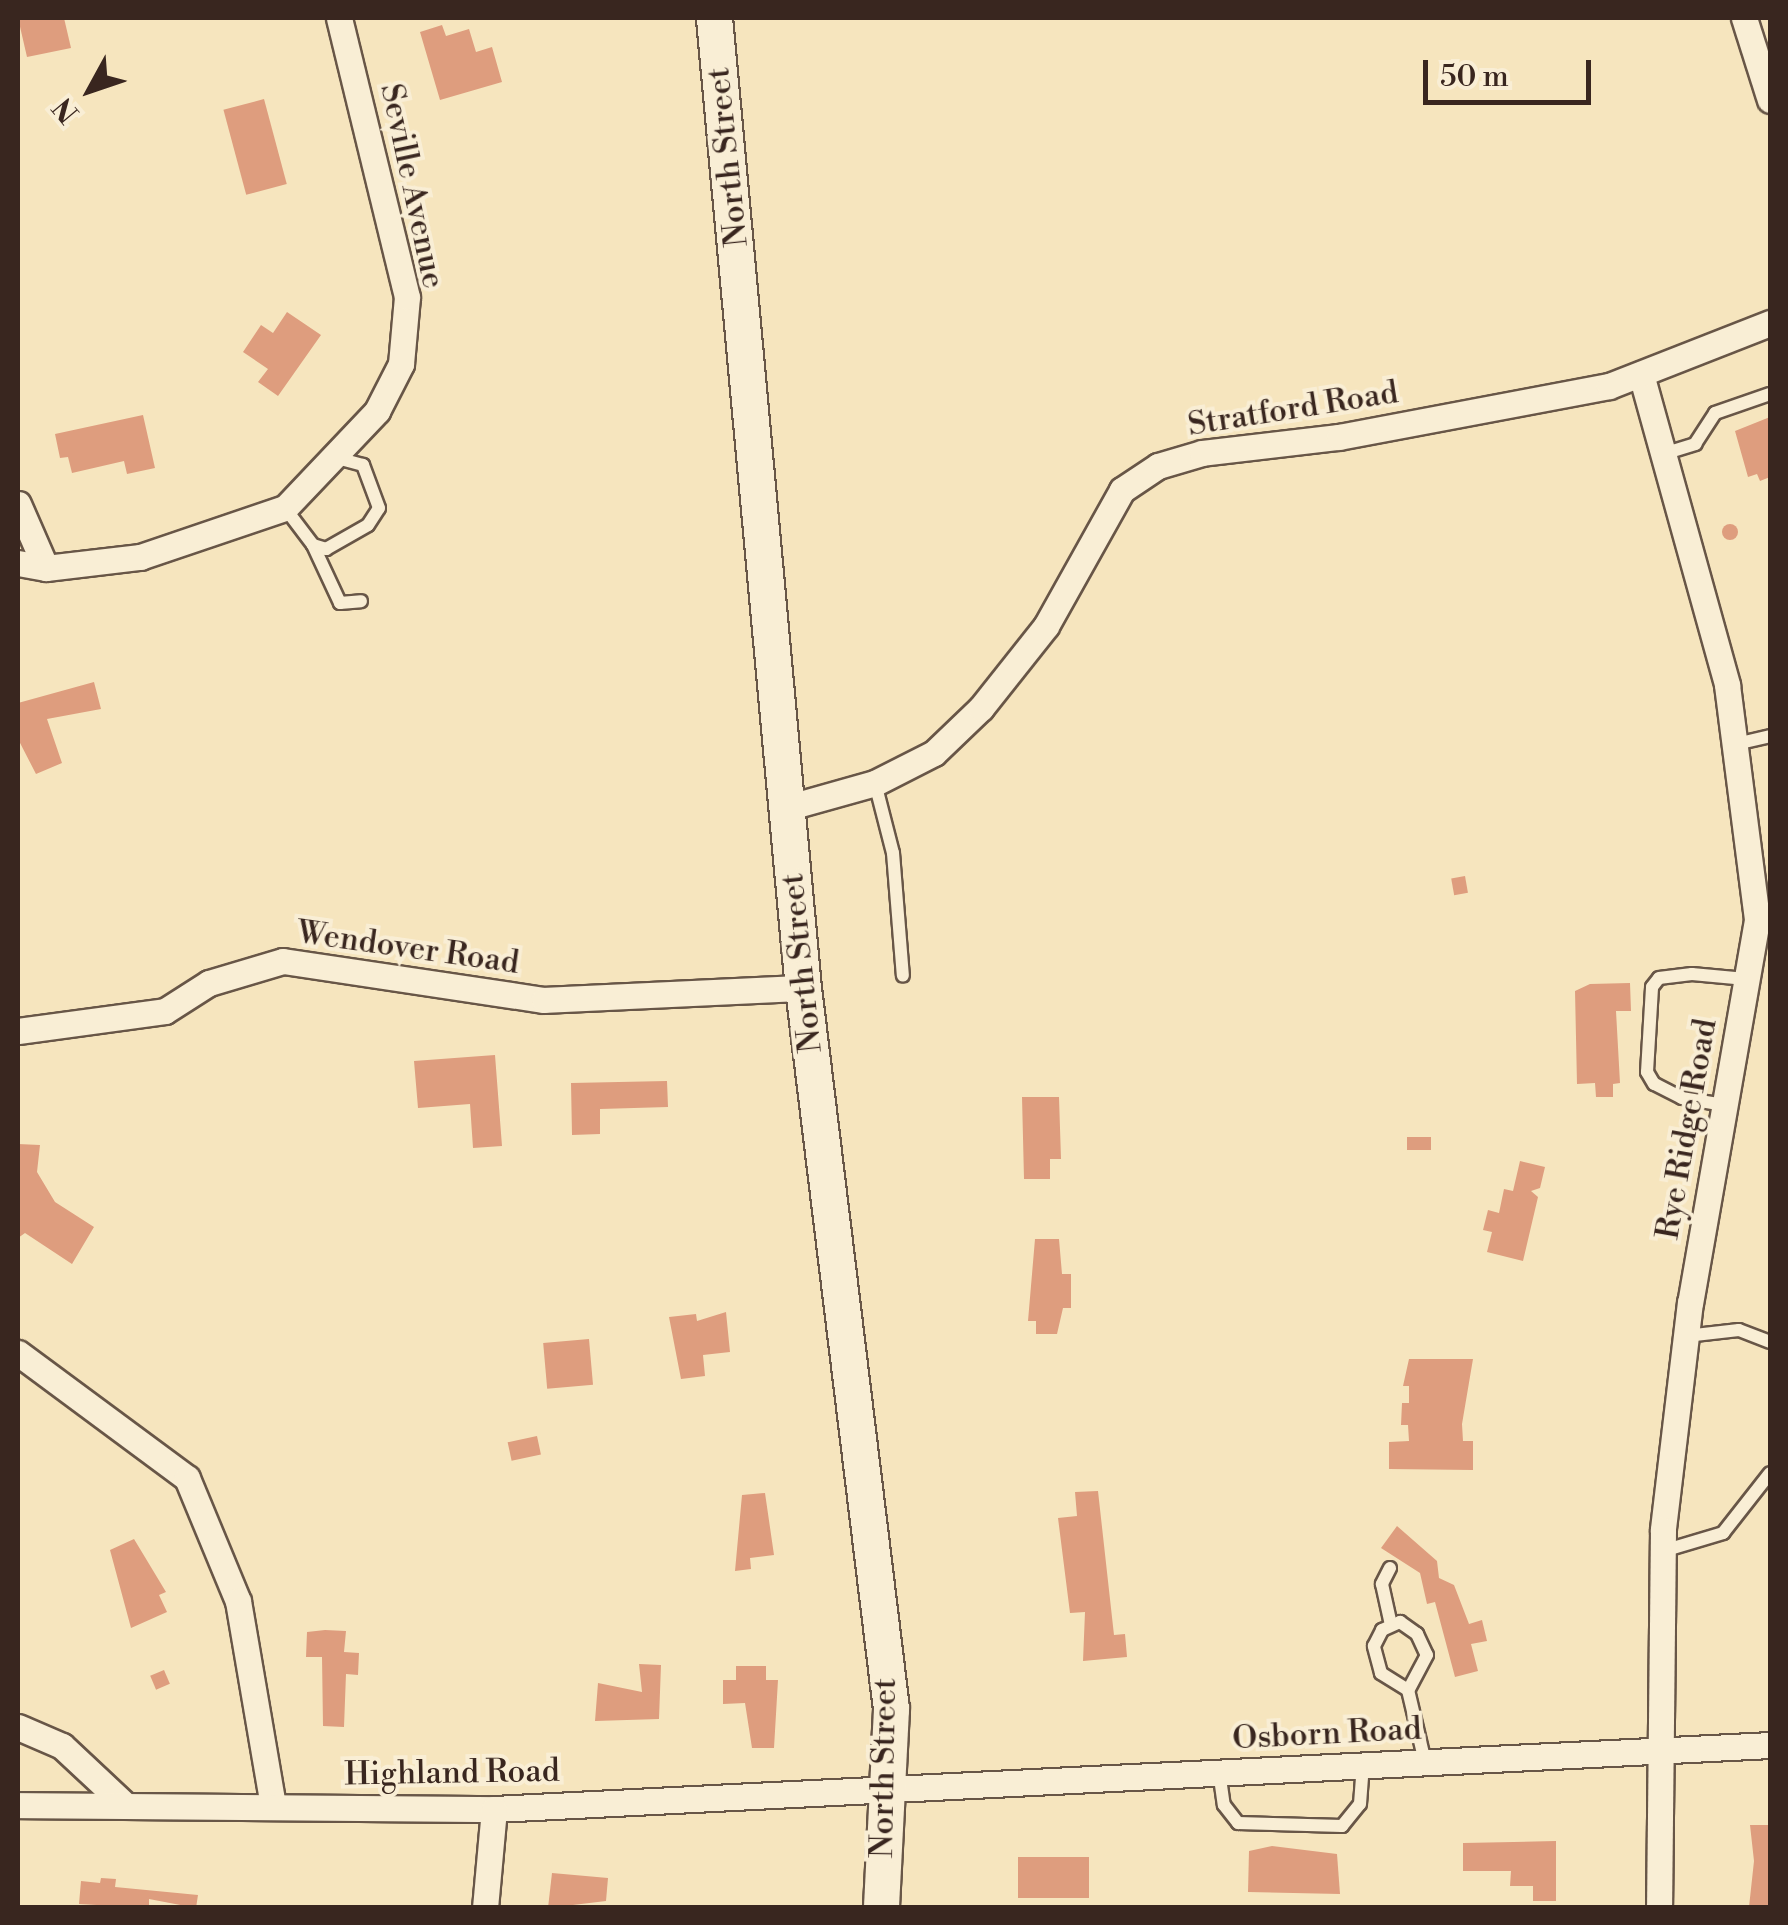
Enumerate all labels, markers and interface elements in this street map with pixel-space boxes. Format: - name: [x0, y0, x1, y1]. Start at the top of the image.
- north arrow: [40, 40, 140, 140]
- scale bar: [1428, 40, 1596, 102]
- text: 50 m: [1440, 58, 1509, 96]
- street label: North Street: [699, 65, 757, 249]
- street label: Seville Avenue: [372, 80, 452, 292]
- text: N: [46, 90, 87, 129]
- street label: Stratford Road: [1185, 373, 1401, 445]
- street label: North Street: [773, 871, 831, 1055]
- street label: Wendover Road: [294, 913, 522, 983]
- street label: Rye Ridge Road: [1649, 1016, 1725, 1242]
- street label: North Street: [863, 1677, 905, 1859]
- street label: Osborn Road: [1231, 1710, 1423, 1758]
- street label: Highland Road: [344, 1752, 560, 1794]

